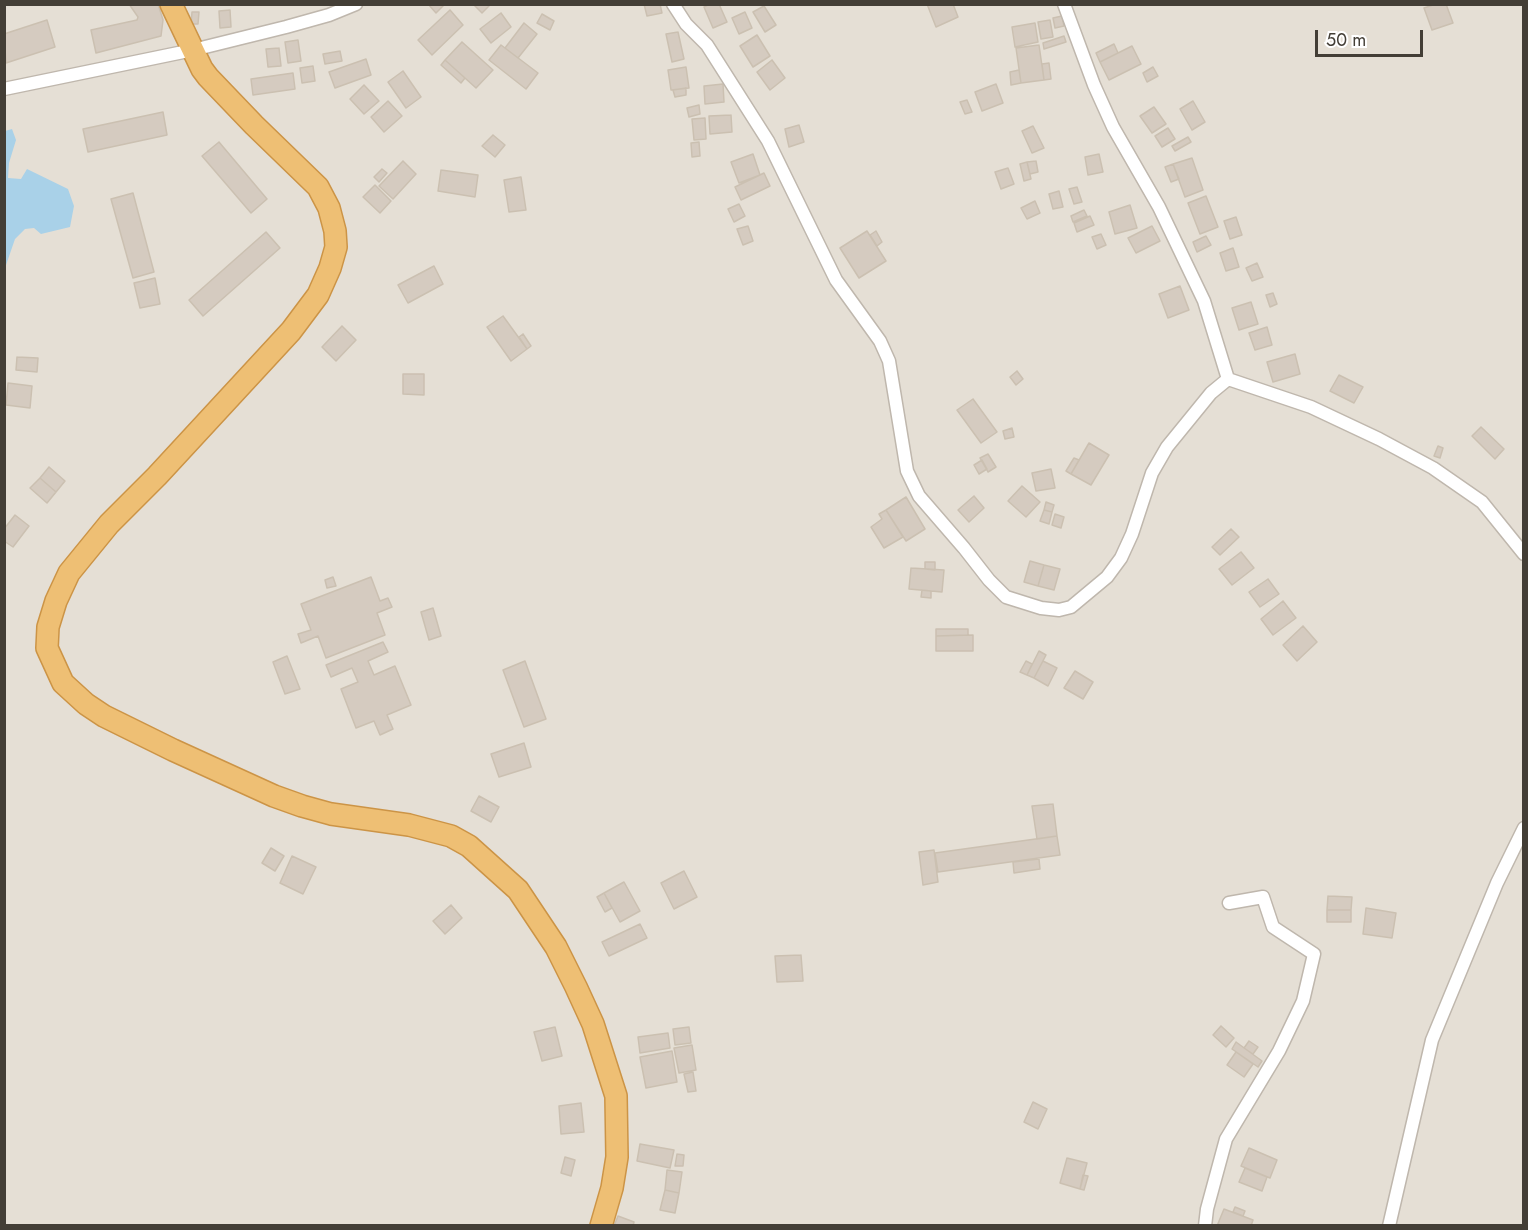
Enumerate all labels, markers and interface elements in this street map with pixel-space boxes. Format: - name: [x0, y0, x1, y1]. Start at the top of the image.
- scale bar: [1318, 18, 1426, 56]
- text: 50 m: [1326, 27, 1366, 53]

